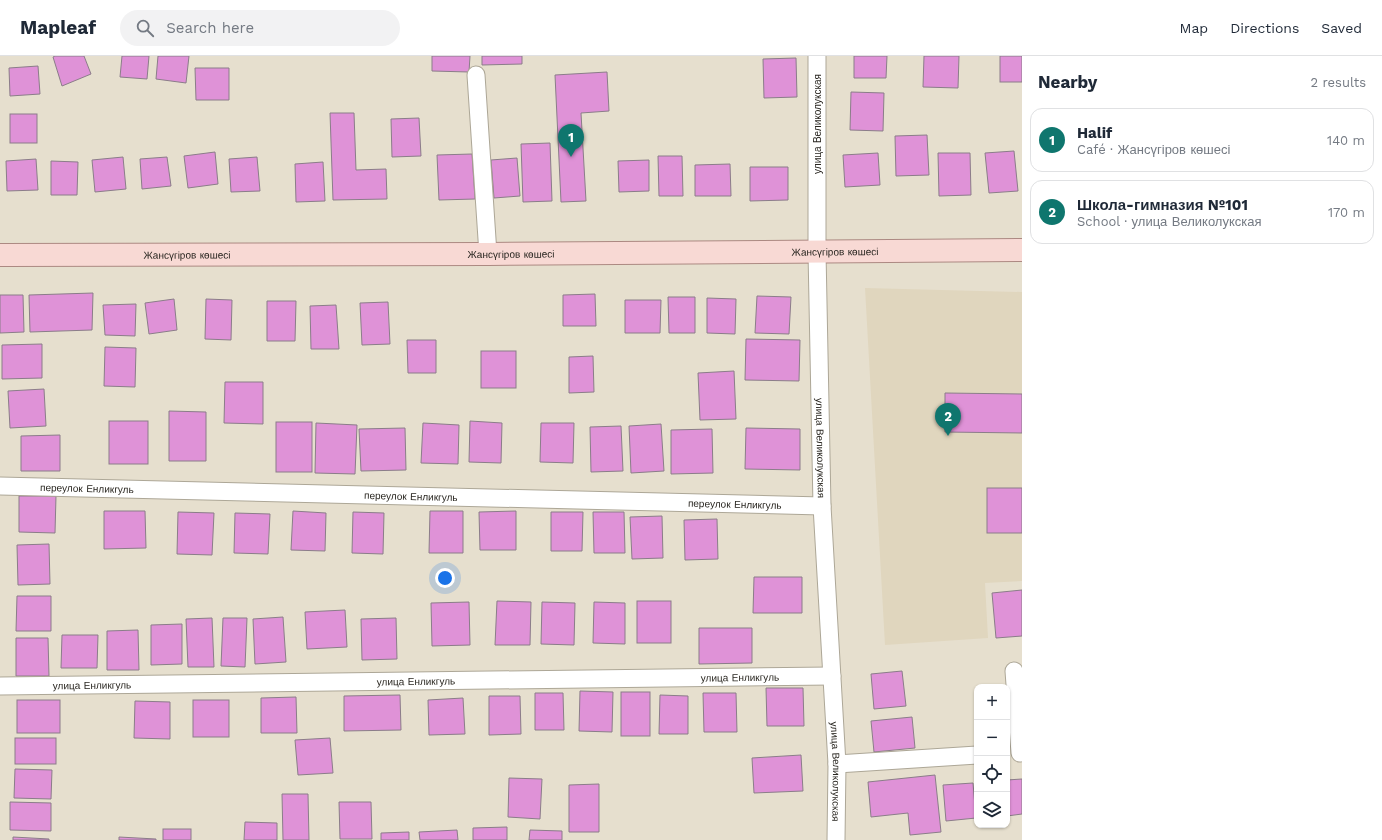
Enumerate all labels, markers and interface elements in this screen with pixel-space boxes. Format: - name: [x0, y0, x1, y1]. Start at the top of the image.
- search box: [120, 10, 400, 46]
- text: Mapleaf: [20, 16, 96, 39]
- icon: search: [134, 17, 156, 39]
- text: Search here: [166, 19, 254, 37]
- text: Map: [1180, 20, 1208, 36]
- text: Directions: [1230, 20, 1299, 36]
- text: Saved: [1321, 20, 1362, 36]
- text: Nearby: [1038, 72, 1097, 92]
- street label: улица Великолукская: [812, 74, 823, 174]
- text: 2 results: [1311, 75, 1366, 90]
- pin: 1: [558, 124, 584, 157]
- text: Halif: [1077, 124, 1112, 142]
- text: 1: [1049, 133, 1055, 148]
- text: 140 m: [1327, 133, 1365, 148]
- text: Café · Жансүгіров көшесі: [1077, 142, 1230, 157]
- text: Школа-гимназия №101: [1077, 196, 1248, 214]
- text: 2: [1048, 205, 1056, 220]
- text: 170 m: [1328, 205, 1365, 220]
- text: School · улица Великолукская: [1077, 214, 1262, 229]
- street label: Жансүгіров көшесі: [791, 246, 879, 257]
- street label: Жансүгіров көшесі: [468, 248, 555, 260]
- street label: Жансүгіров көшесі: [144, 249, 230, 260]
- street label: улица Великолукская: [814, 398, 827, 498]
- pin: 2: [935, 403, 961, 436]
- street label: переулок Енликгуль: [40, 481, 134, 495]
- street label: переулок Енликгуль: [364, 489, 458, 503]
- street label: переулок Енликгуль: [688, 497, 782, 511]
- your location: [435, 568, 455, 588]
- street label: улица Енликгуль: [701, 671, 779, 683]
- street label: улица Енликгуль: [377, 675, 455, 687]
- street label: улица Енликгуль: [53, 679, 131, 691]
- map controls: [974, 684, 1010, 828]
- button: +: [974, 684, 1010, 720]
- button: −: [974, 720, 1010, 756]
- street label: улица Великолукская: [829, 721, 843, 822]
- button: locate: [974, 756, 1010, 792]
- button: layers: [974, 792, 1010, 828]

